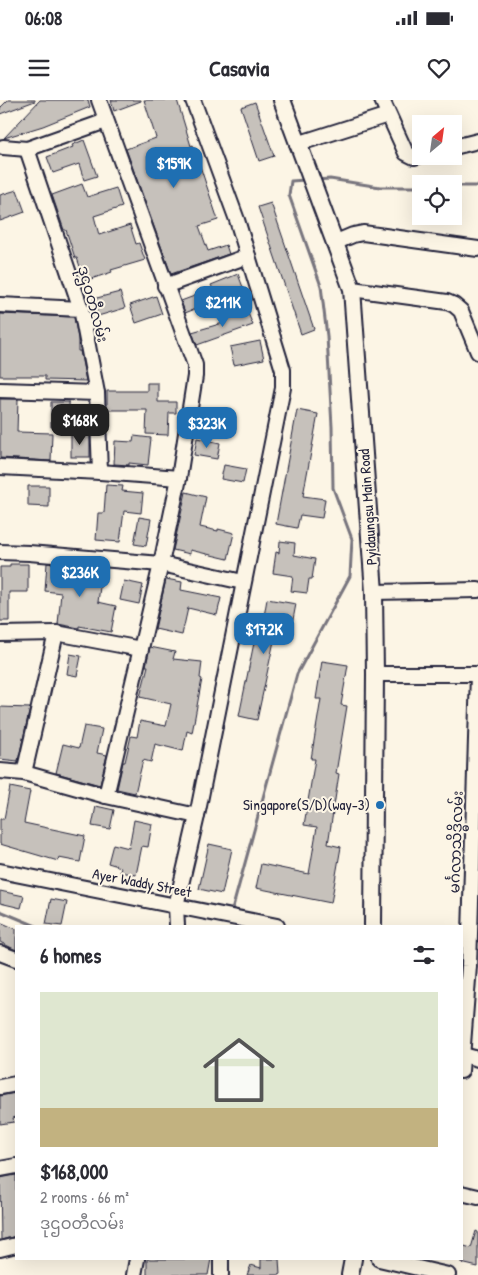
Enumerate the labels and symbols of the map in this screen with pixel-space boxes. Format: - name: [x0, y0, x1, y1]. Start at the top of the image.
- north arrow: [412, 115, 462, 165]
- pin: $159K: [139, 146, 209, 189]
- street label: ဒုဌဝတီလမ်း: [71, 263, 114, 345]
- pin: $211K: [188, 286, 258, 328]
- pin: $168K: [45, 404, 115, 446]
- pin: $323K: [172, 406, 242, 449]
- street label: Pyidaungsu Main Road: [353, 448, 382, 566]
- pin: $236K: [45, 556, 115, 598]
- pin: $172K: [229, 612, 299, 655]
- street label: မင်္ဂလာသိဒ္ဓိလမ်း: [443, 790, 470, 894]
- place label: Singapore(S/D)(way-3): [243, 794, 370, 815]
- marker: Singapore(S/D)(way-3): [374, 799, 386, 811]
- street label: Ayer Waddy Street: [91, 863, 194, 903]

